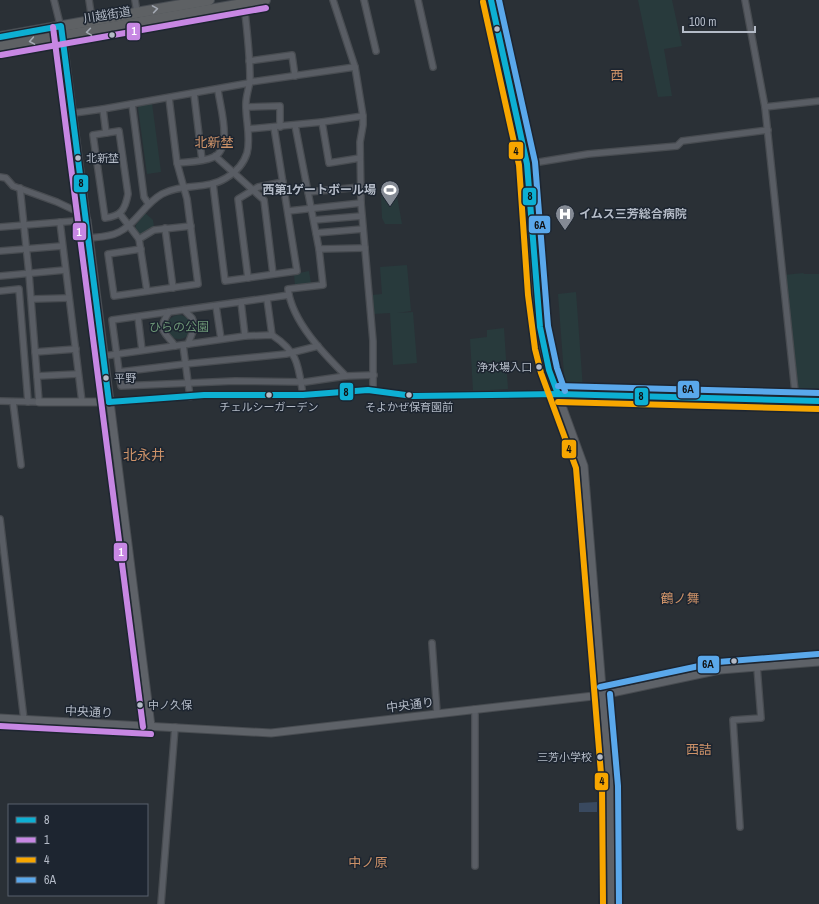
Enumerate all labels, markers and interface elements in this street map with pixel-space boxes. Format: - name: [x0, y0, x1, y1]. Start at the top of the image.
- street label: 川越街道: [82, 3, 132, 27]
- one-way arrow: [152, 5, 158, 14]
- scale bar: [683, 8, 755, 34]
- text: 100 m: [689, 14, 716, 30]
- line badge: 1: [126, 22, 141, 41]
- text: 1: [131, 24, 137, 38]
- unlabelled marker: [492, 24, 502, 34]
- one-way arrow: [86, 27, 92, 35]
- unlabelled marker: [107, 30, 117, 40]
- one-way arrow: [28, 37, 35, 45]
- district label: 西: [610, 67, 624, 84]
- district label: 北新埜: [194, 134, 234, 151]
- line badge: 4: [508, 141, 524, 160]
- text: 4: [513, 144, 519, 158]
- place label: 北新埜: [86, 151, 119, 165]
- marker: 北新埜: [73, 153, 83, 163]
- line badge: 8: [73, 174, 89, 193]
- text: 8: [78, 176, 84, 190]
- sports icon: 西第1ゲートボール場: [379, 179, 401, 207]
- place label: 西第1ゲートボール場: [263, 182, 376, 198]
- line badge: 8: [522, 187, 537, 206]
- text: 8: [527, 189, 533, 203]
- hospital icon: イムス三芳総合病院: [554, 203, 576, 231]
- place label: イムス三芳総合病院: [579, 206, 687, 222]
- line badge: 6A: [528, 215, 551, 234]
- text: 6A: [534, 218, 546, 232]
- line badge: 1: [72, 222, 87, 241]
- text: 1: [76, 225, 82, 239]
- park label: ひらの公園: [149, 319, 209, 335]
- place label: 浄水場入口: [477, 360, 532, 374]
- marker: 浄水場入口: [534, 362, 544, 372]
- place label: 平野: [114, 371, 136, 385]
- marker: 平野: [101, 373, 111, 383]
- line badge: 6A: [677, 380, 700, 399]
- line badge: 8: [339, 382, 354, 401]
- text: 6A: [682, 382, 694, 396]
- text: 8: [343, 385, 349, 399]
- line badge: 8: [634, 387, 649, 406]
- text: 8: [638, 389, 644, 403]
- marker: チェルシーガーデン: [264, 390, 274, 400]
- marker: そよかぜ保育園前: [404, 390, 414, 400]
- place label: チェルシーガーデン: [220, 400, 319, 414]
- place label: そよかぜ保育園前: [365, 400, 453, 414]
- line badge: 4: [561, 439, 577, 459]
- text: 4: [566, 442, 572, 456]
- district label: 北永井: [123, 446, 165, 464]
- line badge: 1: [113, 542, 128, 562]
- text: 1: [118, 545, 124, 559]
- district label: 鶴ノ舞: [660, 590, 700, 607]
- line badge: 6A: [697, 655, 720, 674]
- unlabelled marker: [729, 656, 739, 666]
- text: 6A: [702, 657, 714, 671]
- street label: 中央通り: [385, 694, 435, 716]
- place label: 中ノ久保: [148, 698, 193, 712]
- marker: 中ノ久保: [135, 700, 145, 710]
- street label: 中央通り: [65, 703, 113, 721]
- district label: 西詰: [686, 741, 712, 758]
- place label: 三芳小学校: [537, 750, 592, 764]
- marker: 三芳小学校: [595, 752, 605, 762]
- line badge: 4: [594, 772, 609, 791]
- text: 4: [599, 774, 605, 788]
- legend: [8, 804, 148, 896]
- text: 8: [44, 812, 49, 828]
- text: 1: [44, 832, 50, 848]
- text: 4: [44, 852, 50, 868]
- district label: 中ノ原: [348, 854, 388, 871]
- text: 6A: [44, 872, 56, 888]

